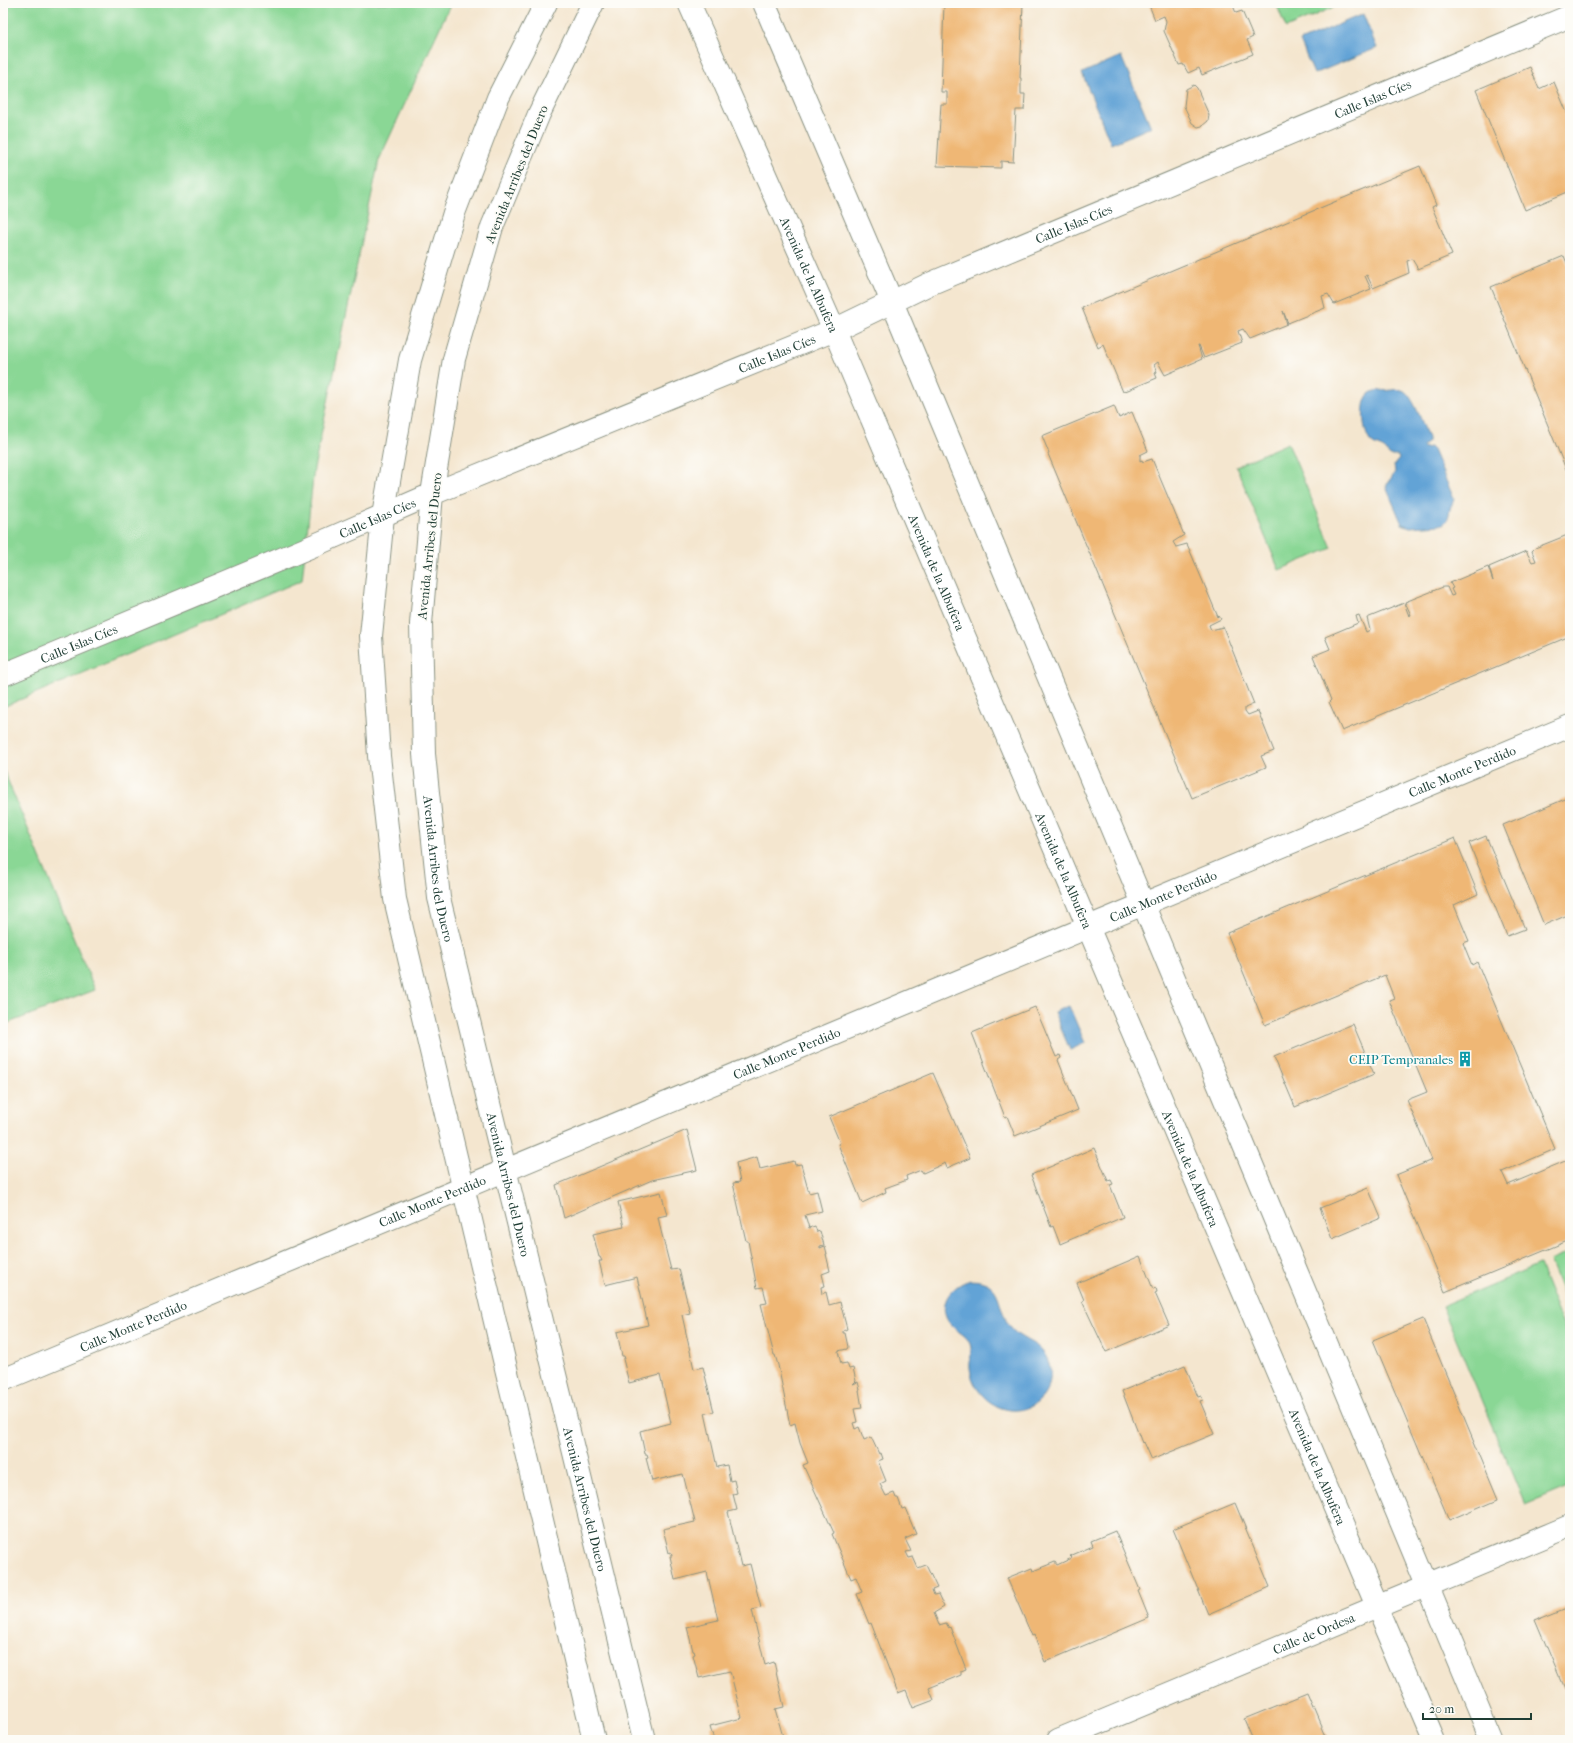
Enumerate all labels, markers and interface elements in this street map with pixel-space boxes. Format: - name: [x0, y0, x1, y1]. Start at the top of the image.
- street label: Calle Islas Cíes: [1332, 76, 1414, 122]
- street label: Avenida Arribes del Duero: [481, 103, 551, 246]
- street label: Calle Islas Cíes: [1033, 201, 1115, 247]
- street label: Avenida de la Albufera: [776, 214, 842, 336]
- street label: Calle Islas Cíes: [736, 331, 818, 376]
- street label: Avenida Arribes del Duero: [414, 471, 445, 621]
- street label: Calle Islas Cíes: [337, 495, 418, 542]
- street label: Avenida de la Albufera: [905, 511, 968, 634]
- street label: Calle Islas Cíes: [38, 621, 120, 667]
- street label: Calle Monte Perdido: [1406, 742, 1518, 801]
- street label: Avenida Arribes del Duero: [420, 794, 456, 944]
- street label: Avenida de la Albufera: [1032, 809, 1095, 932]
- street label: Calle Monte Perdido: [1107, 867, 1219, 925]
- street label: Calle Monte Perdido: [731, 1024, 843, 1082]
- building icon: CEIP Tempranales: [1456, 1050, 1474, 1068]
- place label: CEIP Tempranales: [1349, 1052, 1453, 1067]
- street label: Avenida de la Albufera: [1159, 1107, 1222, 1230]
- street label: Avenida Arribes del Duero: [483, 1110, 533, 1258]
- street label: Calle Monte Perdido: [377, 1172, 488, 1230]
- street label: Calle Monte Perdido: [78, 1297, 189, 1355]
- street label: Avenida de la Albufera: [1285, 1406, 1349, 1528]
- street label: Avenida Arribes del Duero: [560, 1425, 610, 1573]
- street label: Calle de Ordesa: [1271, 1609, 1358, 1657]
- scale bar: [1423, 1695, 1531, 1721]
- text: 20 m: [1429, 1702, 1454, 1716]

